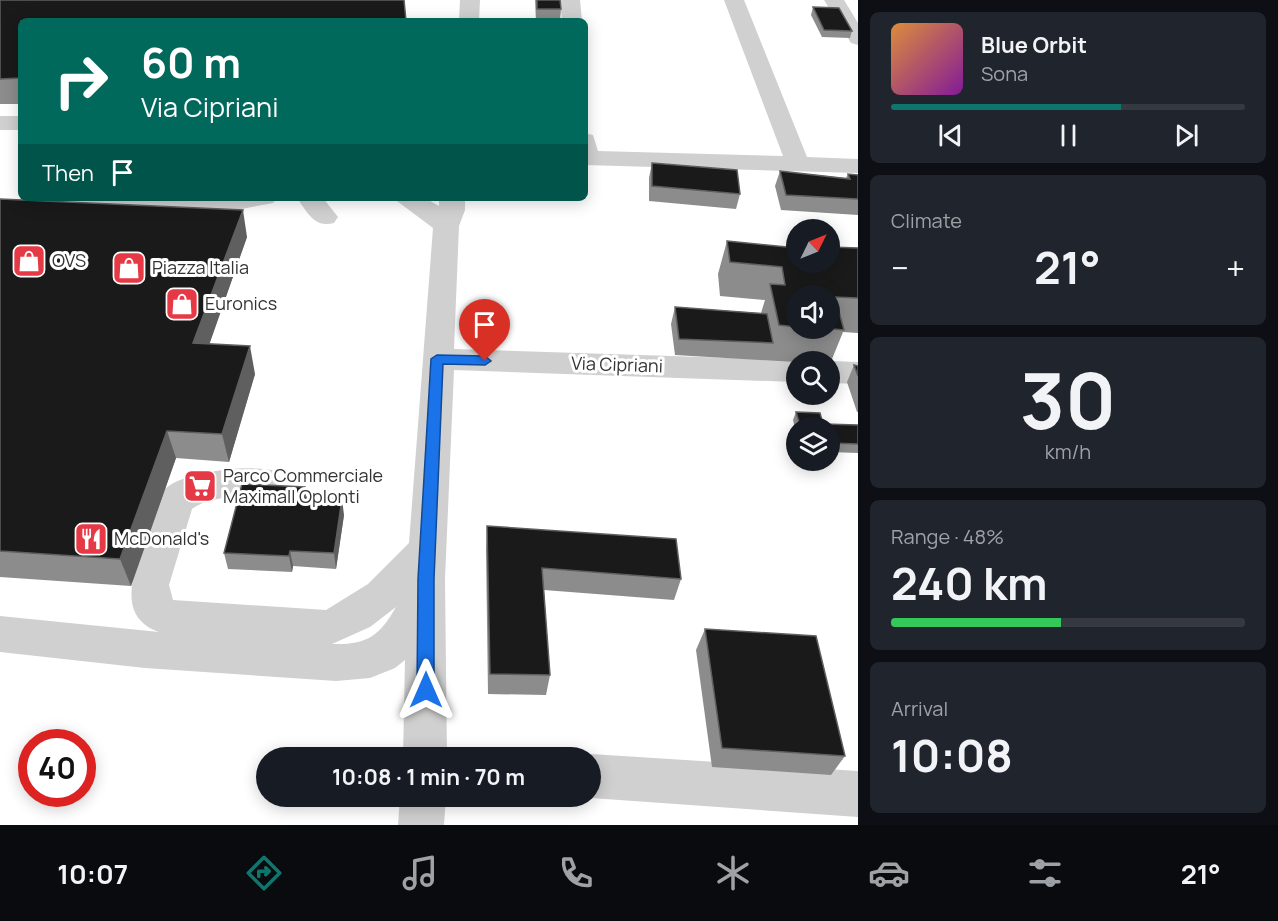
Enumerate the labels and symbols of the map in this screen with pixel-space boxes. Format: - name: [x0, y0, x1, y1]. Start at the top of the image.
- north arrow: [786, 219, 840, 273]
- shop icon: OVS: [11, 243, 47, 279]
- place label: OVS: [52, 248, 86, 272]
- shop icon: Piazza Italia: [111, 250, 147, 286]
- place label: Piazza Italia: [152, 255, 249, 279]
- shop icon: Euronics: [164, 286, 200, 322]
- place label: Euronics: [205, 291, 277, 315]
- pin: [459, 299, 510, 361]
- street label: Via Cipriani: [571, 350, 663, 378]
- place label: Parco Commerciale Maximall Oplonti: [223, 463, 383, 508]
- supermarket icon: Parco Commerciale Maximall Oplonti: [182, 468, 218, 504]
- restaurant icon: McDonald's: [73, 521, 109, 557]
- place label: McDonald's: [114, 526, 209, 550]
- position arrow: [394, 658, 458, 722]
- speed limit sign: 40: [18, 729, 96, 807]

